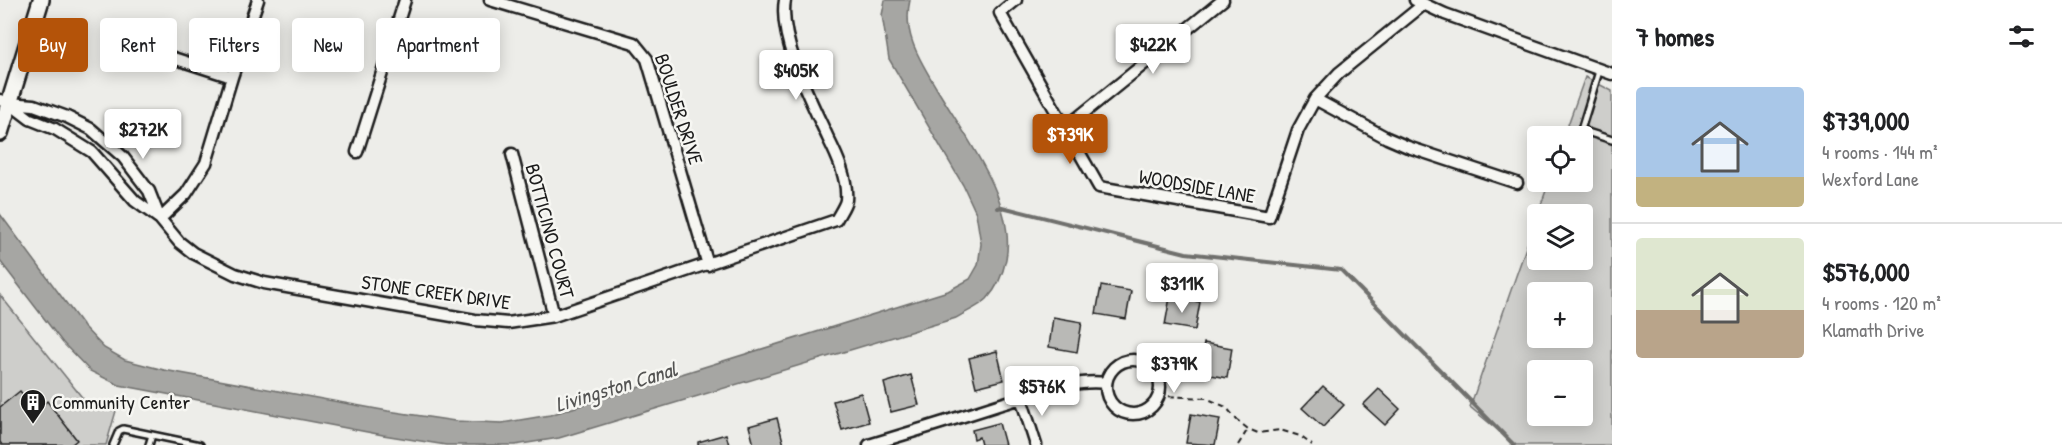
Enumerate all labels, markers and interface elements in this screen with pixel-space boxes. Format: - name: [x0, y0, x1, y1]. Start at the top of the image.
- chip: Buy: [18, 18, 88, 72]
- chip: Rent: [100, 18, 177, 72]
- chip: Filters: [189, 18, 280, 72]
- chip: New: [292, 18, 364, 72]
- chip: Apartment: [376, 18, 500, 72]
- text: 7 homes: [1636, 19, 1714, 54]
- icon: filters: [2005, 20, 2038, 53]
- pin: $422K: [1111, 24, 1195, 75]
- text: $422K: [1130, 30, 1176, 57]
- street label: BOULDER DRIVE: [649, 50, 710, 168]
- pin: $405K: [754, 50, 838, 101]
- text: $405K: [773, 56, 819, 83]
- text: $739,000: [1822, 103, 1909, 138]
- pin: $272K: [101, 109, 185, 160]
- icon: home: [1684, 111, 1756, 183]
- pin: $739K: [1028, 114, 1112, 165]
- text: $272K: [118, 115, 168, 142]
- text: $739K: [1047, 120, 1093, 147]
- map controls: [1527, 126, 1593, 426]
- button: locate: [1527, 126, 1593, 192]
- text: 4 rooms · 144 m²: [1822, 138, 1937, 165]
- street label: BOTTICINO COURT: [520, 161, 582, 302]
- street label: WOODSIDE LANE: [1137, 162, 1257, 209]
- text: Wexford Lane: [1822, 165, 1919, 192]
- button: layers: [1527, 204, 1593, 270]
- text: $576,000: [1822, 254, 1910, 289]
- icon: home: [1684, 262, 1756, 334]
- pin: $311K: [1140, 263, 1224, 314]
- street label: STONE CREEK DRIVE: [360, 268, 512, 315]
- text: $311K: [1160, 269, 1204, 296]
- button: +: [1527, 282, 1593, 348]
- text: 4 rooms · 120 m²: [1822, 289, 1941, 316]
- text: Klamath Drive: [1822, 316, 1925, 343]
- pin: $379K: [1132, 343, 1216, 394]
- text: $379K: [1151, 349, 1197, 376]
- water label: Livingston Canal: [552, 354, 681, 419]
- button: −: [1527, 360, 1593, 426]
- pin: $576K: [1000, 366, 1084, 417]
- text: $576K: [1019, 372, 1065, 399]
- building icon: Community Center: [18, 387, 48, 425]
- place label: Community Center: [52, 388, 190, 415]

